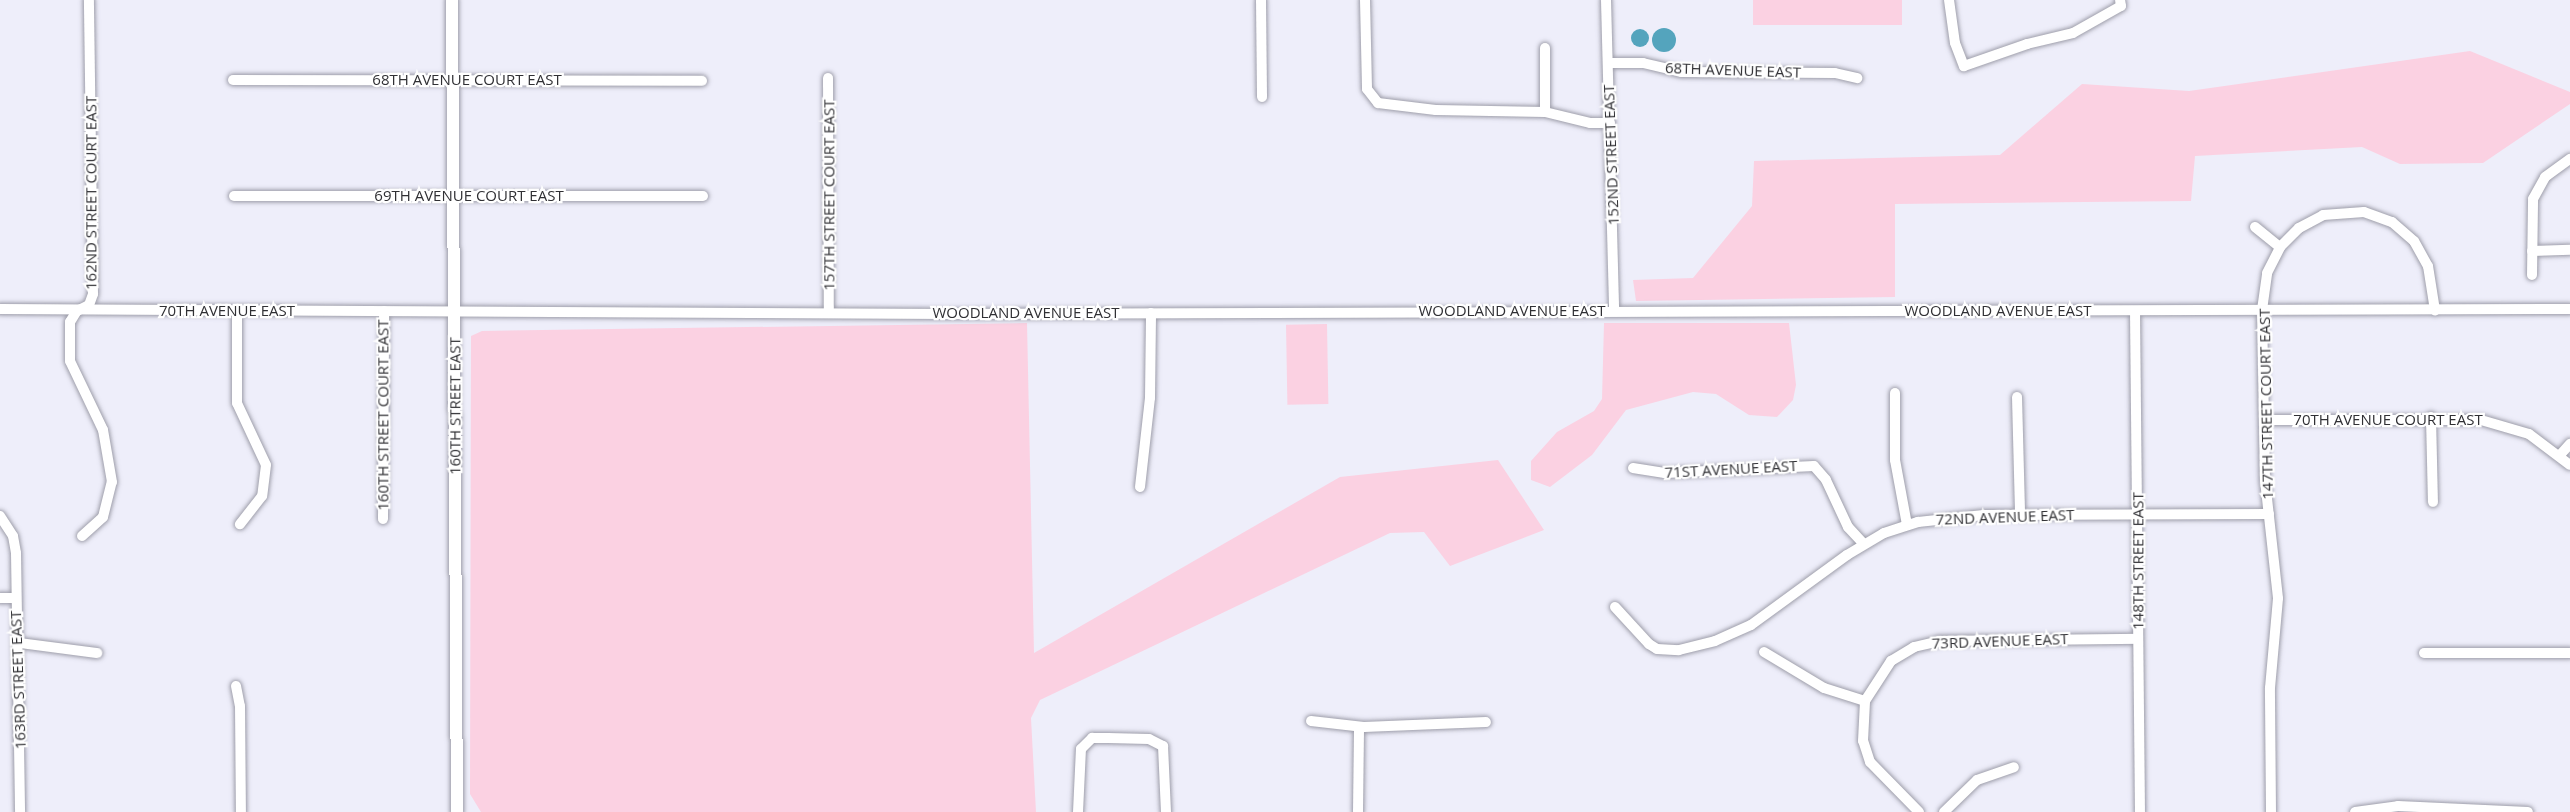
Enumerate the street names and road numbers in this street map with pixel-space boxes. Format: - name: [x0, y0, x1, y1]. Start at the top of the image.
- street label: 68TH AVENUE EAST: [1665, 59, 1801, 81]
- street label: 68TH AVENUE COURT EAST: [372, 71, 562, 89]
- street label: 152ND STREET EAST: [1600, 84, 1622, 226]
- street label: 162ND STREET COURT EAST: [82, 96, 100, 290]
- street label: 157TH STREET COURT EAST: [820, 99, 838, 291]
- street label: 69TH AVENUE COURT EAST: [374, 187, 564, 205]
- street label: 70TH AVENUE EAST: [159, 302, 295, 320]
- street label: WOODLAND AVENUE EAST: [1419, 302, 1605, 320]
- street label: WOODLAND AVENUE EAST: [1905, 302, 2091, 320]
- street label: WOODLAND AVENUE EAST: [933, 304, 1119, 322]
- street label: 147TH STREET COURT EAST: [2255, 308, 2277, 500]
- street label: 160TH STREET COURT EAST: [374, 319, 392, 511]
- street label: 160TH STREET EAST: [446, 337, 464, 475]
- street label: 70TH AVENUE COURT EAST: [2293, 411, 2483, 429]
- street label: 71ST AVENUE EAST: [1664, 457, 1798, 481]
- street label: 148TH STREET EAST: [2129, 492, 2147, 630]
- street label: 72ND AVENUE EAST: [1935, 506, 2075, 528]
- street label: 163RD STREET EAST: [7, 610, 29, 750]
- street label: 73RD AVENUE EAST: [1931, 630, 2069, 652]

